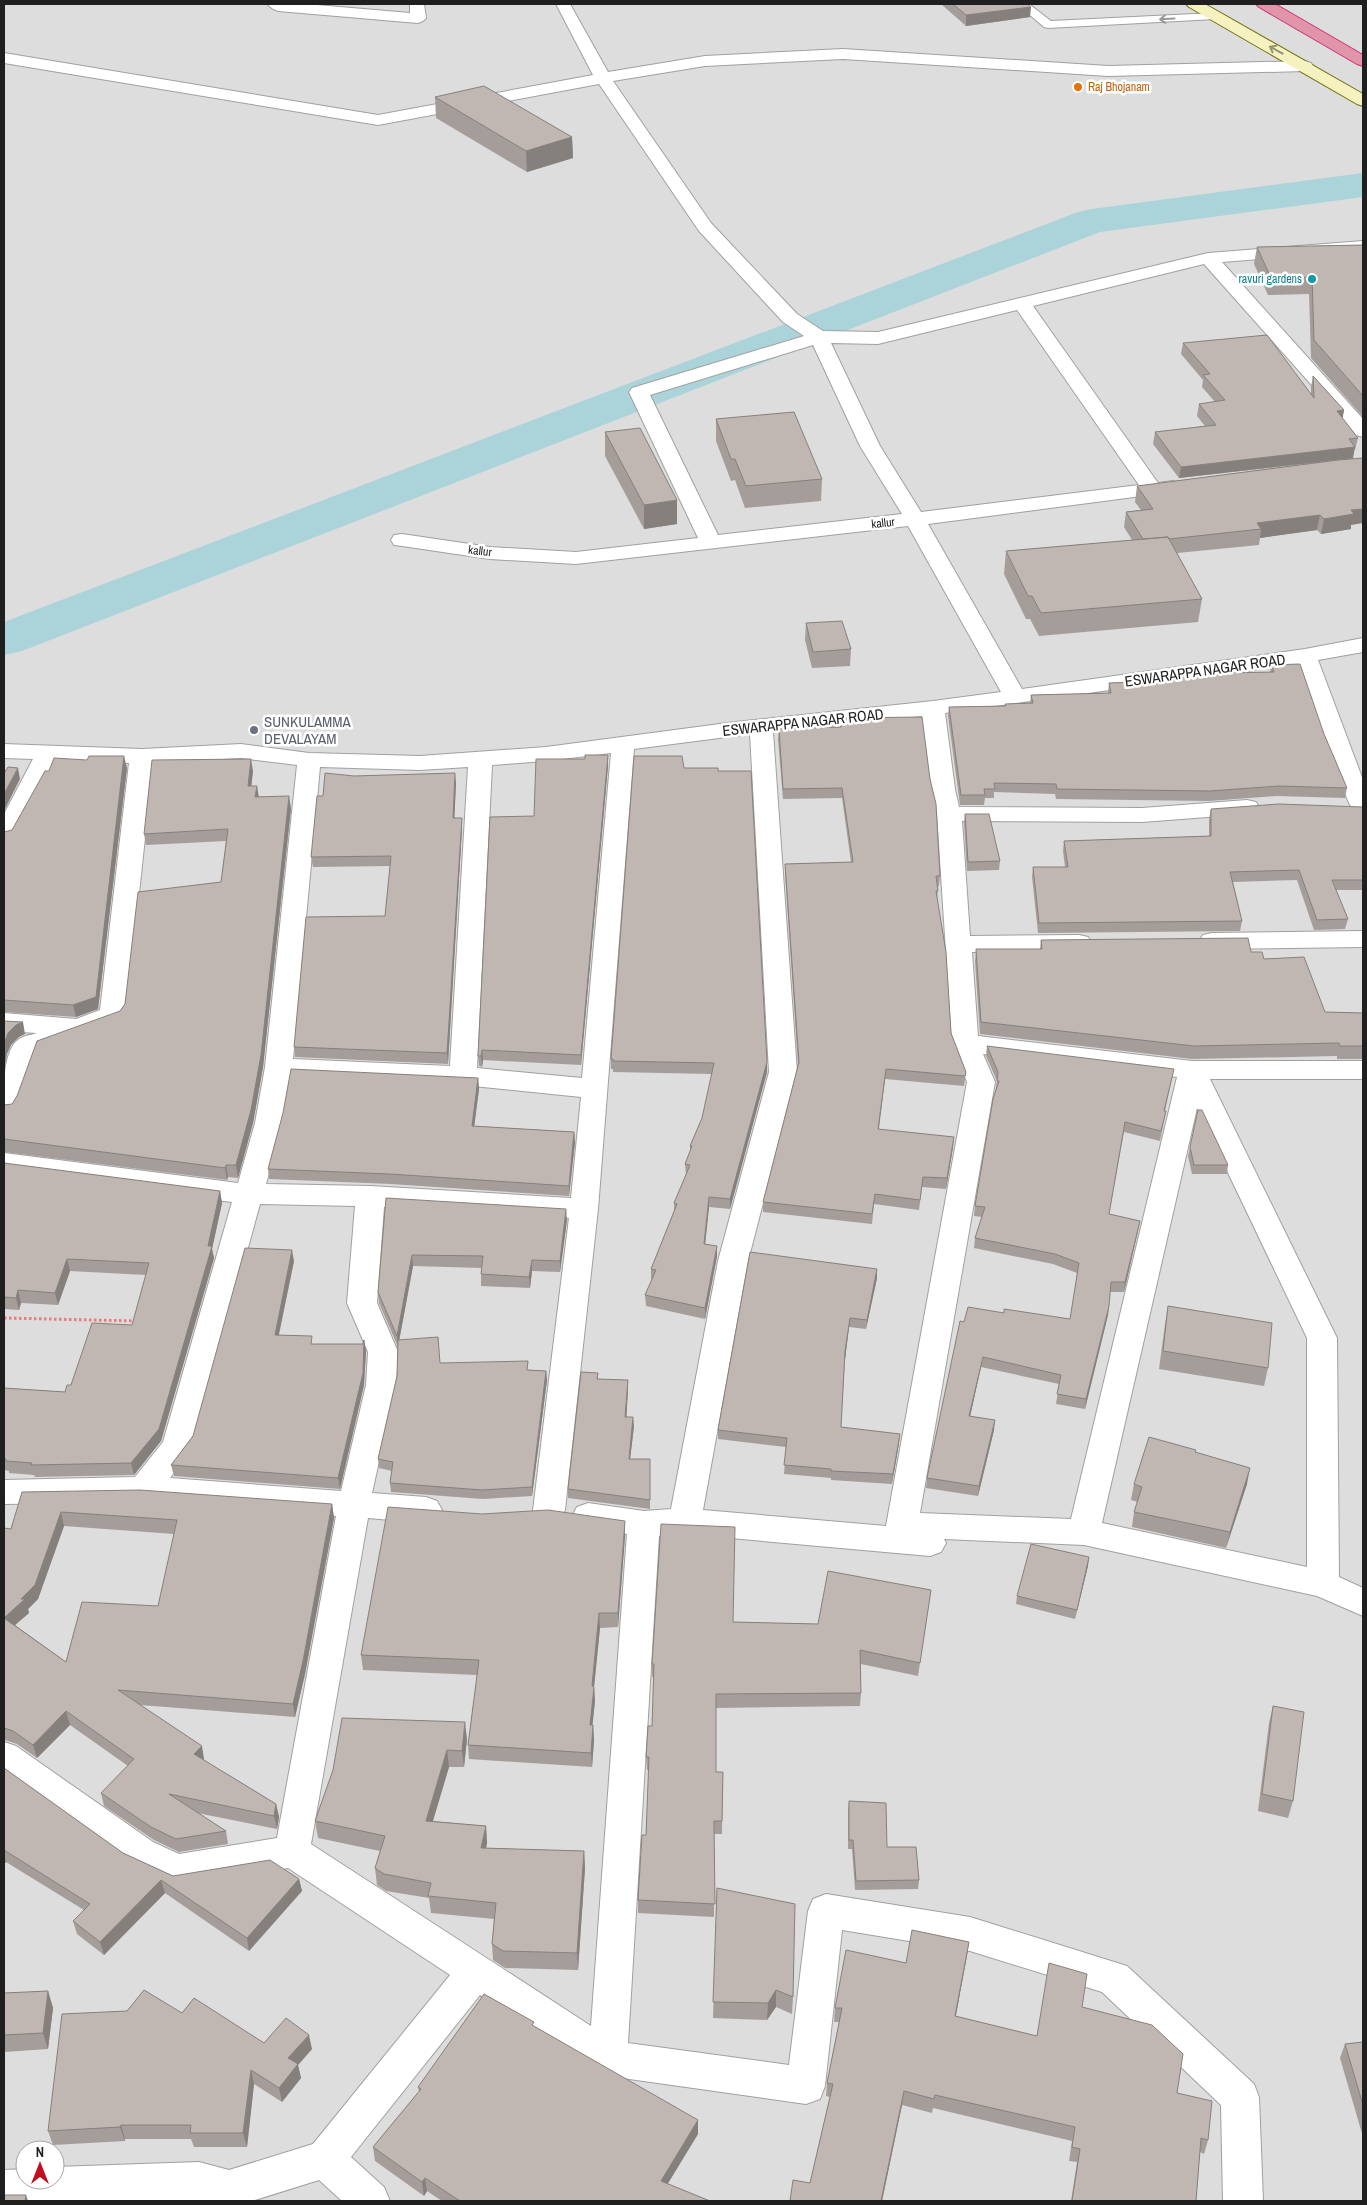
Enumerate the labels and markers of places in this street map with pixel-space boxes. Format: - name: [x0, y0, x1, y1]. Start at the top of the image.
- place label: Raj Bhojanam: [1088, 79, 1150, 95]
- marker: Raj Bhojanam: [1072, 81, 1084, 93]
- place label: ravuri gardens: [1239, 271, 1302, 287]
- marker: ravuri gardens: [1306, 273, 1318, 285]
- place label: SUNKULAMMA DEVALAYAM: [264, 711, 352, 749]
- marker: SUNKULAMMA DEVALAYAM: [248, 724, 260, 736]

